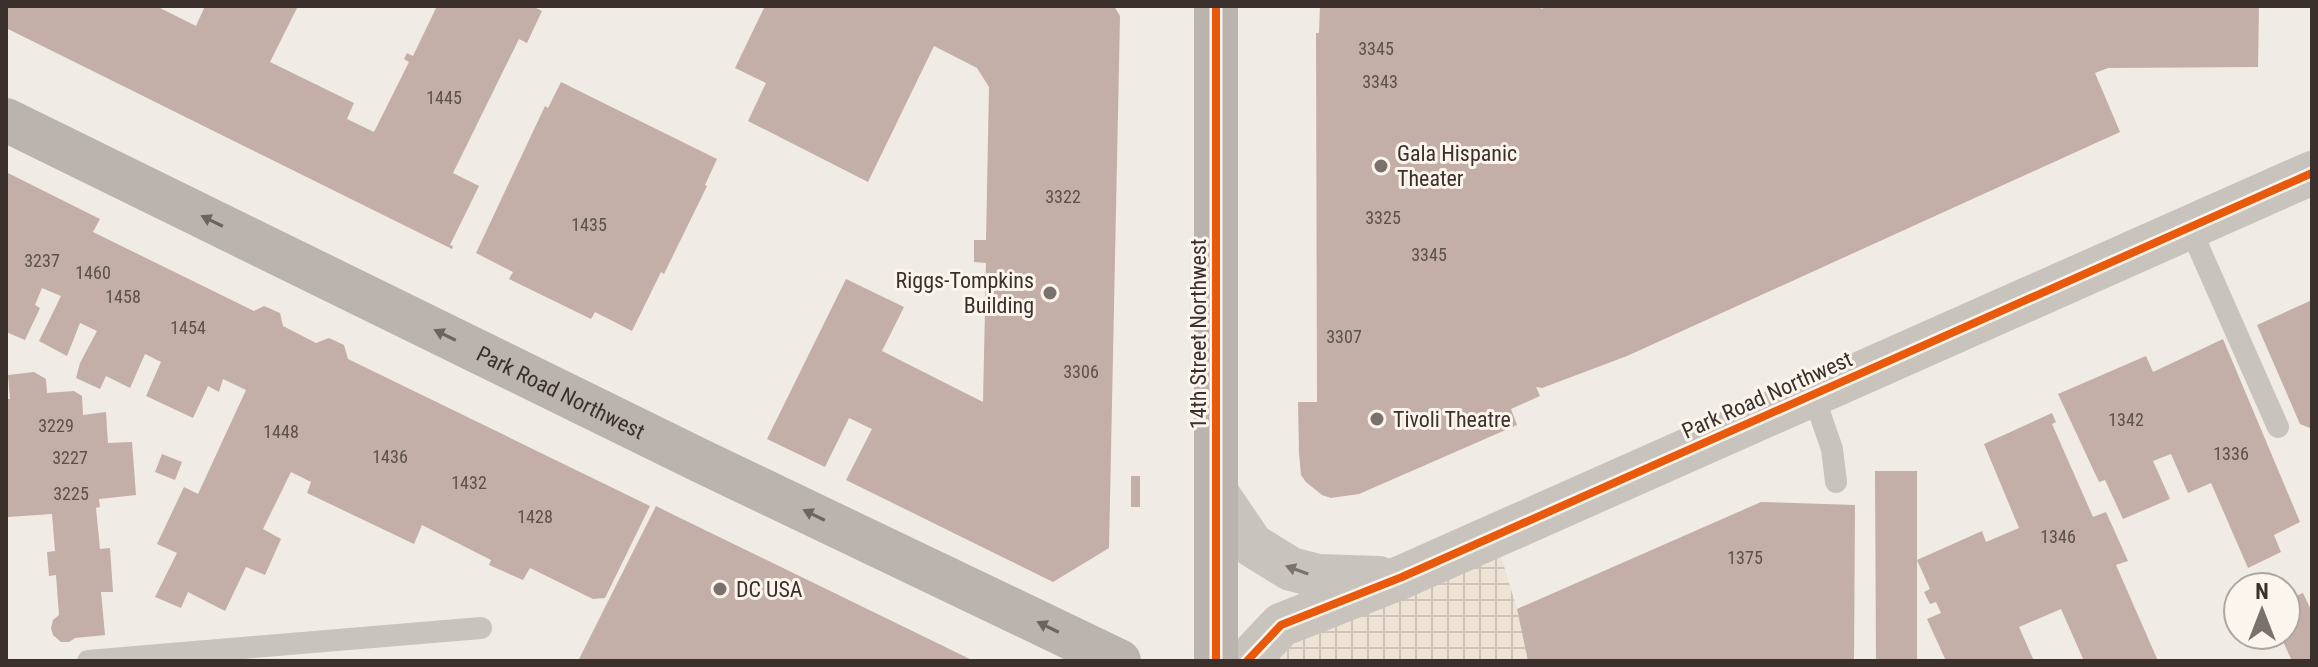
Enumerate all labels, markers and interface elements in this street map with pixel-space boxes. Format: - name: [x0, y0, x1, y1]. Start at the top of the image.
- house number: 3345: [1358, 38, 1394, 59]
- house number: 3343: [1362, 71, 1398, 92]
- house number: 1445: [426, 87, 462, 108]
- place label: Gala Hispanic Theater: [1397, 141, 1517, 191]
- marker: Gala Hispanic Theater: [1372, 157, 1390, 175]
- house number: 3322: [1045, 186, 1081, 207]
- house number: 3325: [1365, 207, 1401, 228]
- one-way arrow: [200, 214, 223, 227]
- house number: 1435: [571, 214, 607, 235]
- street label: 14th Street Northwest: [1186, 239, 1211, 429]
- house number: 3345: [1411, 244, 1447, 265]
- house number: 3237: [24, 250, 60, 271]
- house number: 1460: [75, 262, 111, 283]
- place label: Riggs-Tompkins Building: [896, 268, 1034, 318]
- marker: Riggs-Tompkins Building: [1041, 284, 1059, 302]
- house number: 1458: [105, 286, 141, 307]
- house number: 1454: [170, 317, 206, 338]
- house number: 3307: [1326, 326, 1362, 347]
- one-way arrow: [434, 328, 457, 342]
- street label: Park Road Northwest: [473, 341, 649, 444]
- street label: Park Road Northwest: [1678, 346, 1856, 444]
- house number: 3306: [1063, 361, 1099, 382]
- place label: Tivoli Theatre: [1393, 407, 1511, 432]
- house number: 1342: [2108, 409, 2144, 430]
- marker: Tivoli Theatre: [1368, 410, 1386, 428]
- house number: 3229: [38, 415, 74, 436]
- house number: 1448: [263, 421, 299, 442]
- house number: 1336: [2213, 443, 2249, 464]
- house number: 1436: [372, 446, 408, 467]
- house number: 3227: [52, 447, 88, 468]
- house number: 1432: [451, 472, 487, 493]
- house number: 3225: [53, 483, 89, 504]
- house number: 1428: [517, 506, 553, 527]
- one-way arrow: [802, 508, 826, 522]
- house number: 1346: [2040, 526, 2076, 547]
- house number: 1375: [1727, 547, 1763, 568]
- one-way arrow: [1285, 563, 1309, 575]
- north arrow: [2222, 571, 2302, 651]
- place label: DC USA: [736, 577, 803, 602]
- text: N: [2255, 579, 2269, 604]
- marker: DC USA: [711, 580, 729, 598]
- one-way arrow: [1037, 620, 1060, 634]

